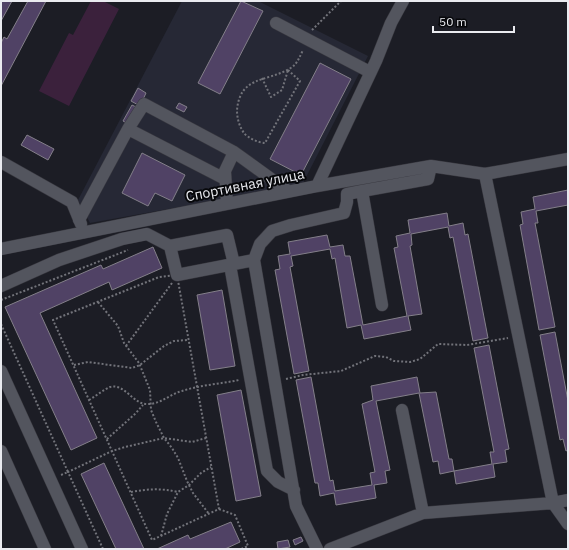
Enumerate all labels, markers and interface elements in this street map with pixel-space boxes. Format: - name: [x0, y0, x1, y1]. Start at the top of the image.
- scale bar: [433, 8, 514, 34]
- text: 50 m: [439, 14, 467, 29]
- street label: Спортивная улица: [184, 165, 306, 205]

